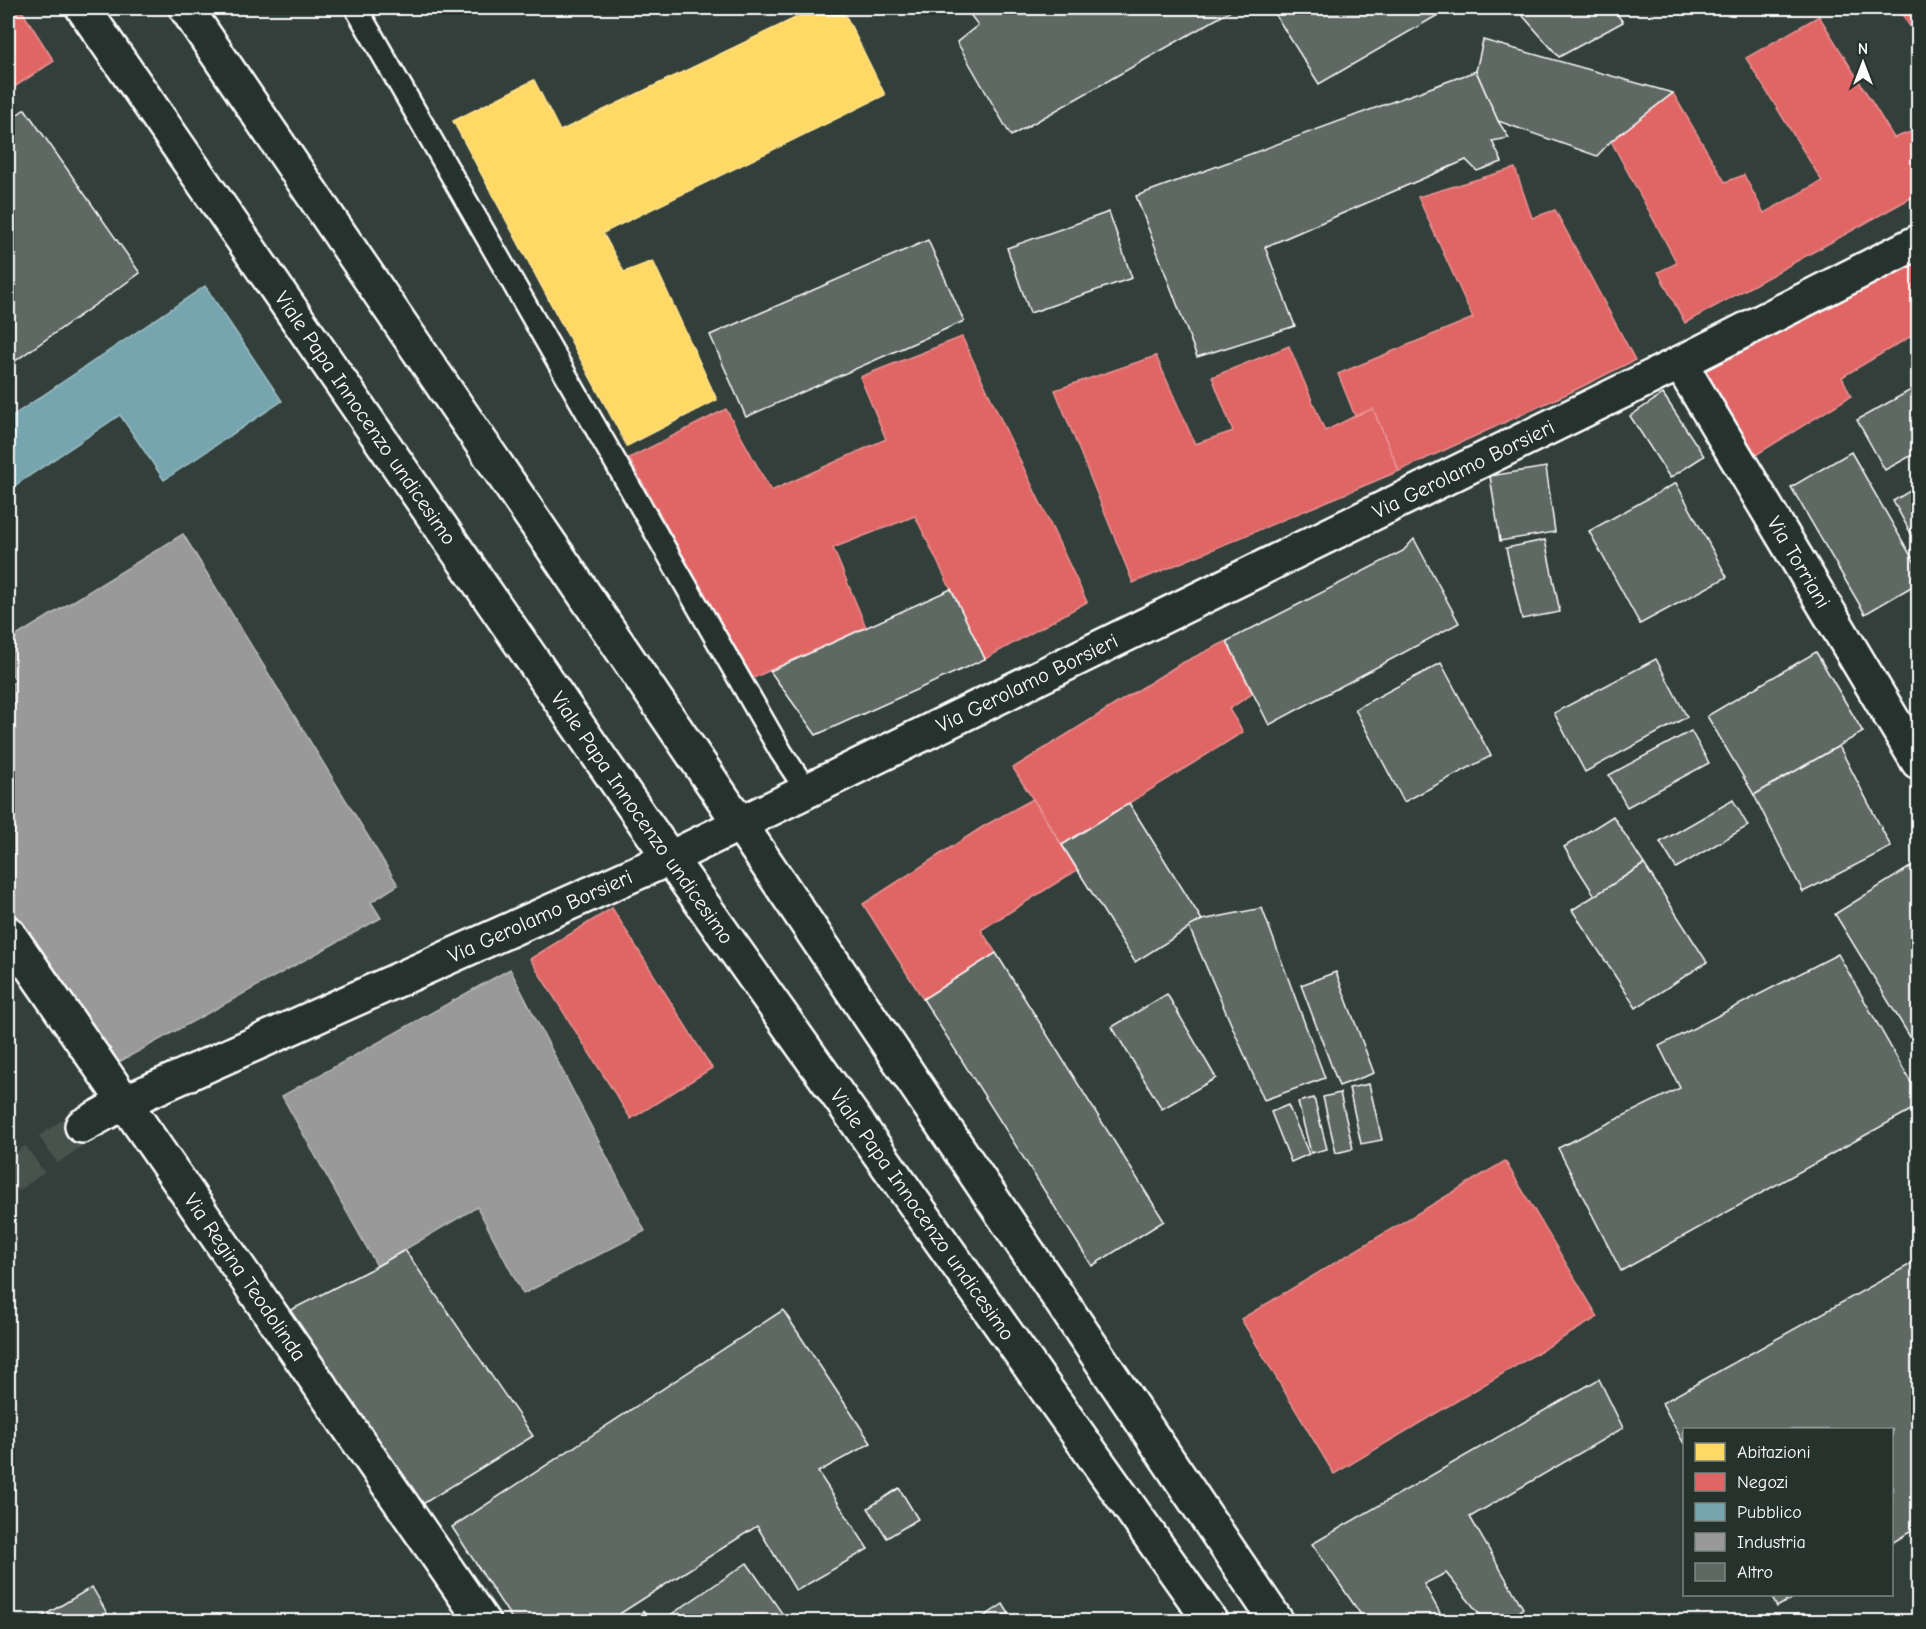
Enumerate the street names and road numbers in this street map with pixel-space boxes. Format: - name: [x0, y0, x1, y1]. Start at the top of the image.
- street label: Viale Papa Innocenzo undicesimo: [270, 287, 461, 549]
- street label: Via Gerolamo Borsieri: [1369, 415, 1558, 524]
- street label: Via Torriani: [1762, 512, 1835, 613]
- street label: Via Gerolamo Borsieri: [932, 628, 1122, 738]
- street label: Viale Papa Innocenzo undicesimo: [546, 687, 739, 948]
- street label: Via Gerolamo Borsieri: [444, 865, 636, 968]
- street label: Viale Papa Innocenzo undicesimo: [825, 1084, 1020, 1345]
- street label: Via Regina Teodolinda: [179, 1189, 311, 1366]

